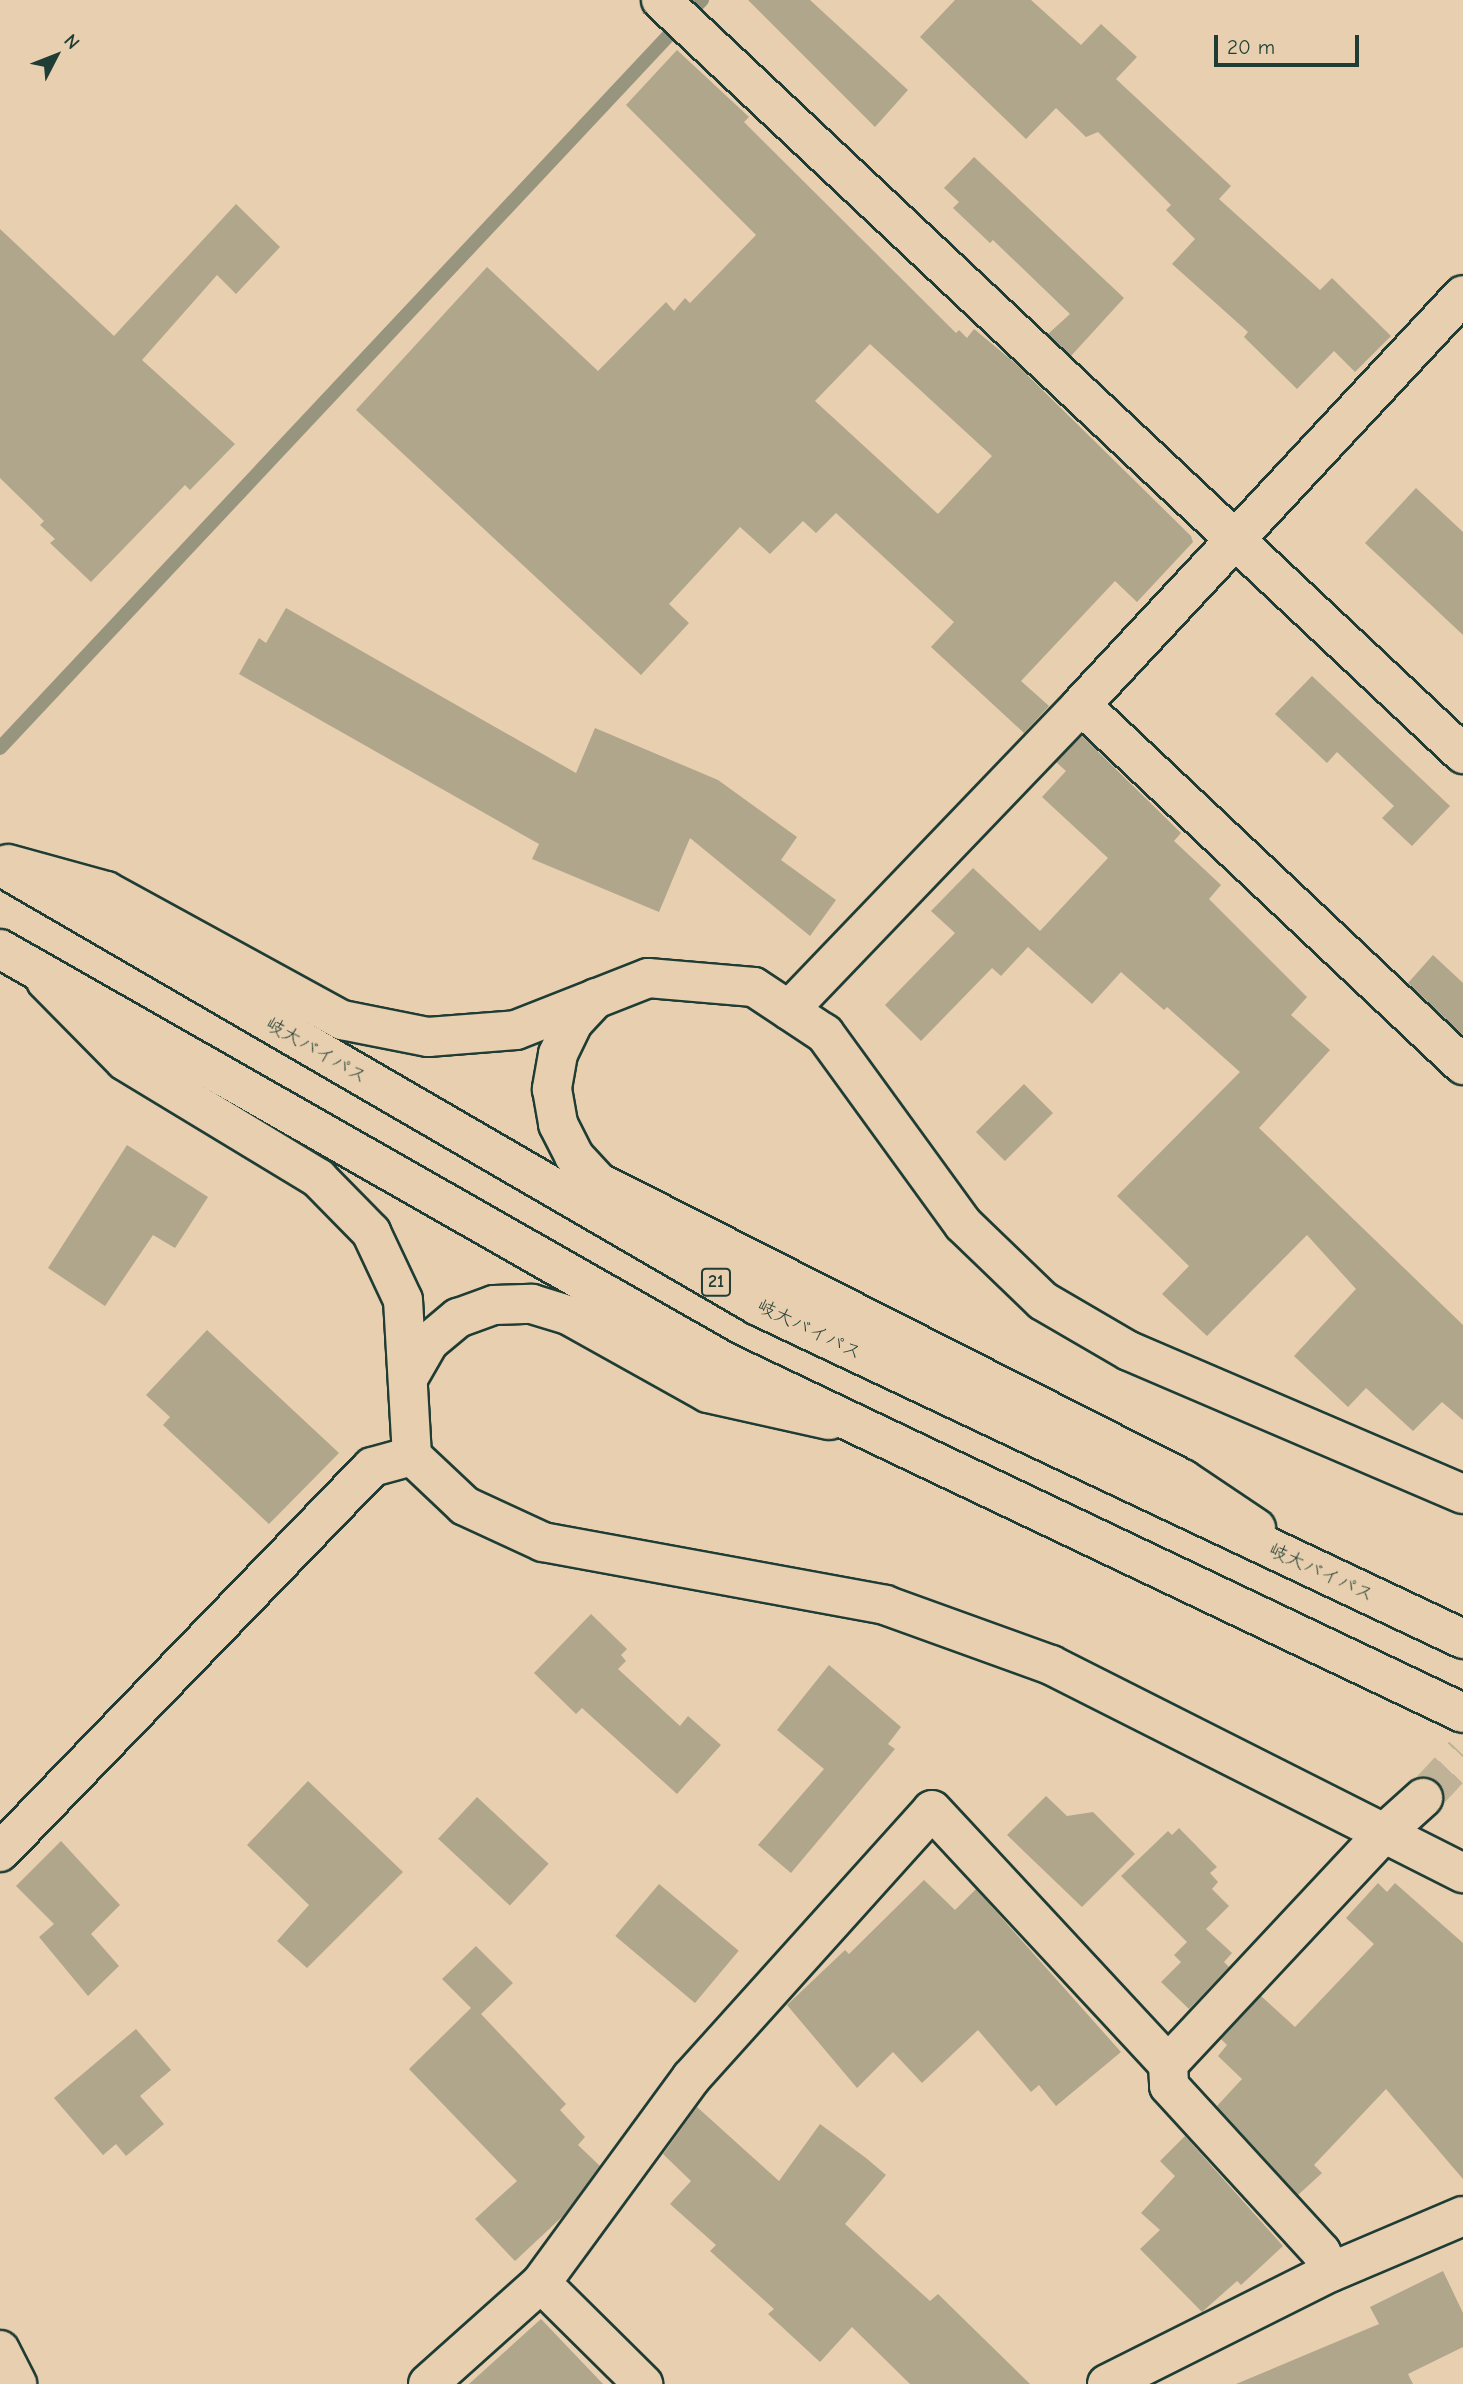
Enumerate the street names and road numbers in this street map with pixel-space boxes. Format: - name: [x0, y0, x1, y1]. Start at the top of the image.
- street label: 岐大バイパス: [261, 1013, 371, 1089]
- road number: 21: [700, 1268, 732, 1296]
- street label: 岐大バイパス: [753, 1295, 865, 1365]
- street label: 岐大バイパス: [1265, 1539, 1377, 1607]

